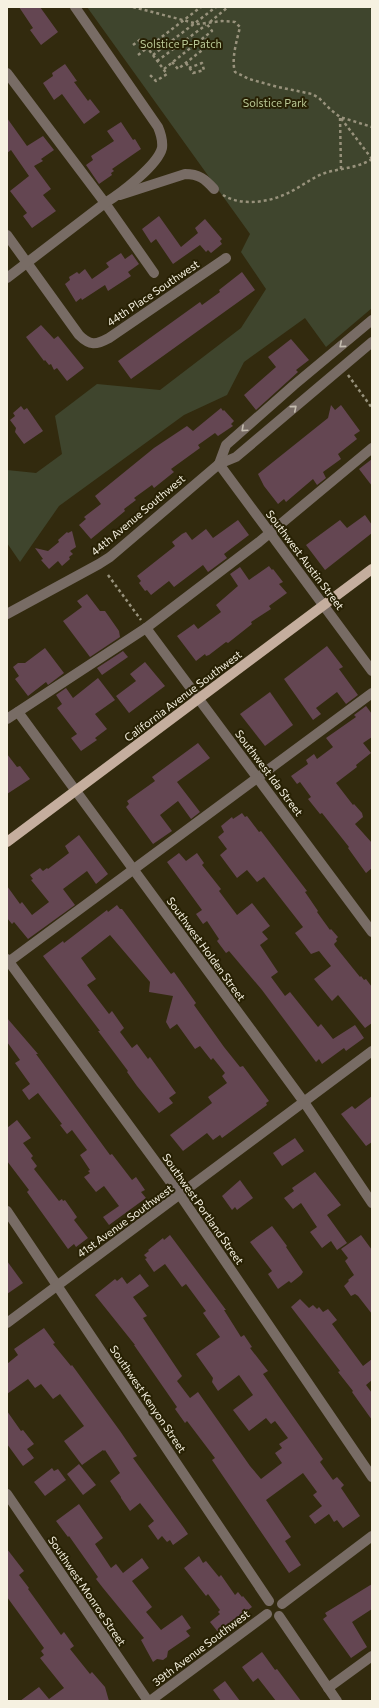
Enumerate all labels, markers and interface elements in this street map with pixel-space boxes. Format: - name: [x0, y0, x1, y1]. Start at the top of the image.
- park label: Solstice P-Patch: [140, 37, 222, 50]
- park label: Solstice Park: [243, 96, 307, 109]
- street label: 44th Place Southwest: [104, 257, 202, 328]
- one-way arrow: [340, 340, 347, 347]
- one-way arrow: [290, 405, 297, 412]
- one-way arrow: [241, 425, 248, 432]
- street label: 44th Avenue Southwest: [88, 471, 188, 558]
- street label: Southwest Austin Street: [264, 507, 347, 612]
- street label: California Avenue Southwest: [121, 647, 244, 744]
- street label: Southwest Ida Street: [233, 727, 306, 819]
- street label: Southwest Holden Street: [164, 894, 249, 1004]
- street label: Southwest Portland Street: [160, 1151, 247, 1267]
- street label: 41st Avenue Southwest: [74, 1181, 175, 1260]
- street label: Southwest Kenyon Street: [108, 1343, 189, 1455]
- street label: Southwest Monroe Street: [46, 1534, 129, 1648]
- street label: 39th Avenue Southwest: [150, 1606, 252, 1688]

